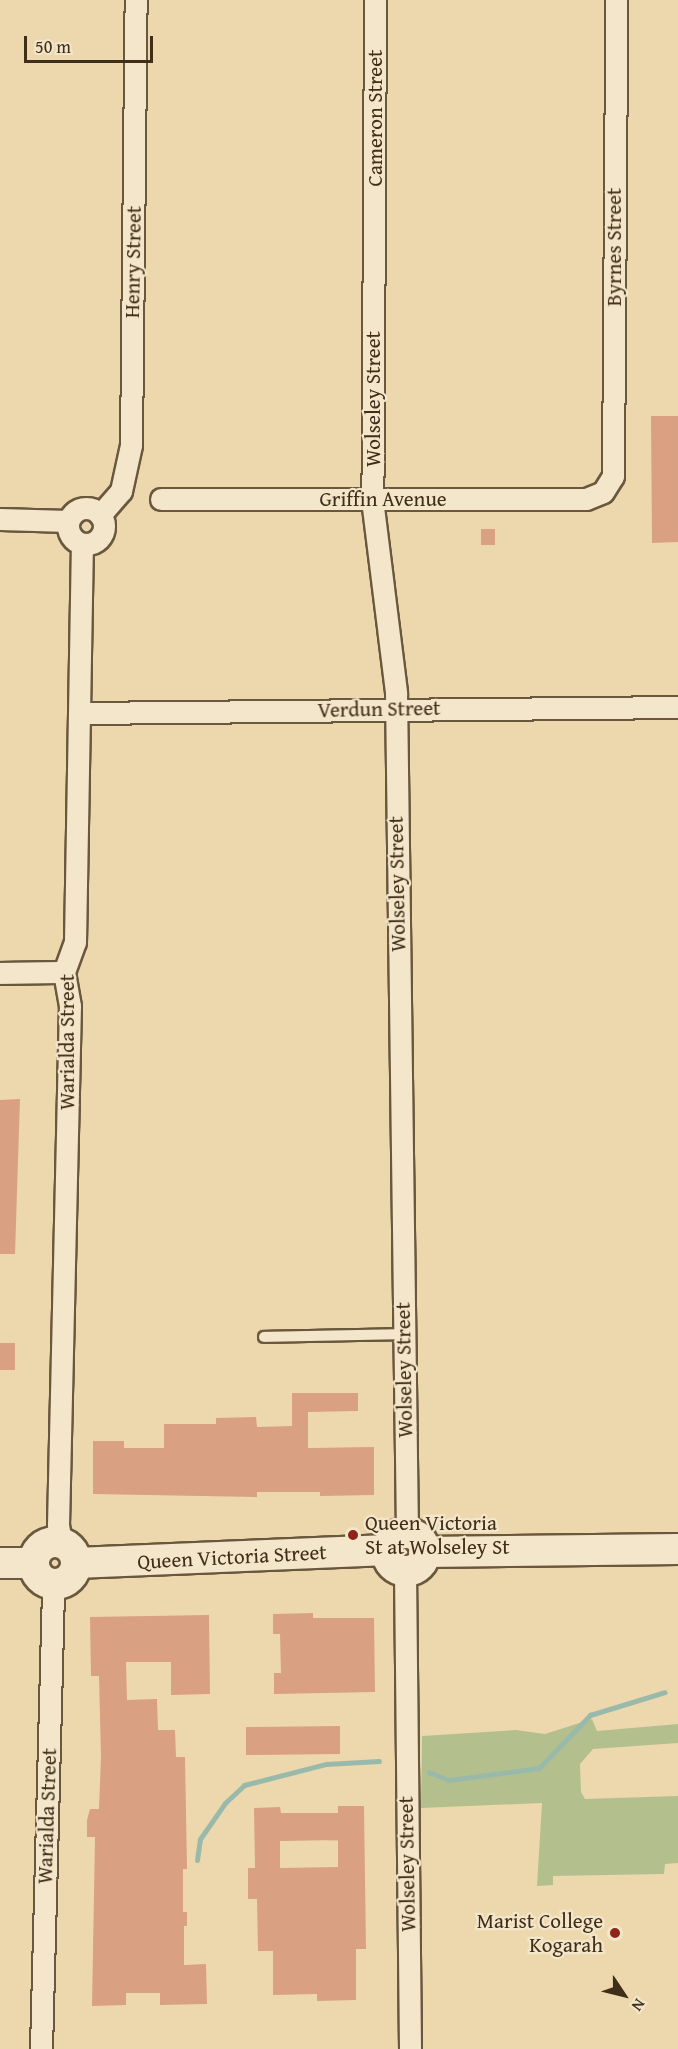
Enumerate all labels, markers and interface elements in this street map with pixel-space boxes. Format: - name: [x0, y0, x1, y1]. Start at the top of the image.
- scale bar: [27, 24, 156, 62]
- text: 50 m: [35, 33, 71, 60]
- street label: Cameron Street: [362, 50, 388, 186]
- street label: Byrnes Street: [601, 188, 627, 306]
- street label: Henry Street: [119, 206, 147, 318]
- street label: Wolseley Street: [360, 331, 386, 467]
- street label: Griffin Avenue: [319, 486, 447, 512]
- street label: Verdun Street: [317, 695, 441, 723]
- street label: Wolseley Street: [383, 816, 411, 952]
- street label: Warialda Street: [54, 974, 80, 1110]
- street label: Wolseley Street: [390, 1302, 418, 1438]
- place label: Queen Victoria St at Wolseley St: [365, 1510, 510, 1560]
- marker: Queen Victoria St at Wolseley St: [346, 1528, 360, 1542]
- street label: Queen Victoria Street: [137, 1539, 327, 1575]
- street label: Warialda Street: [32, 1747, 62, 1885]
- street label: Wolseley Street: [393, 1796, 421, 1932]
- place label: Marist College Kogarah: [477, 1908, 603, 1958]
- marker: Marist College Kogarah: [608, 1926, 622, 1940]
- north arrow: [594, 1965, 654, 2025]
- text: N: [626, 1994, 652, 2017]

